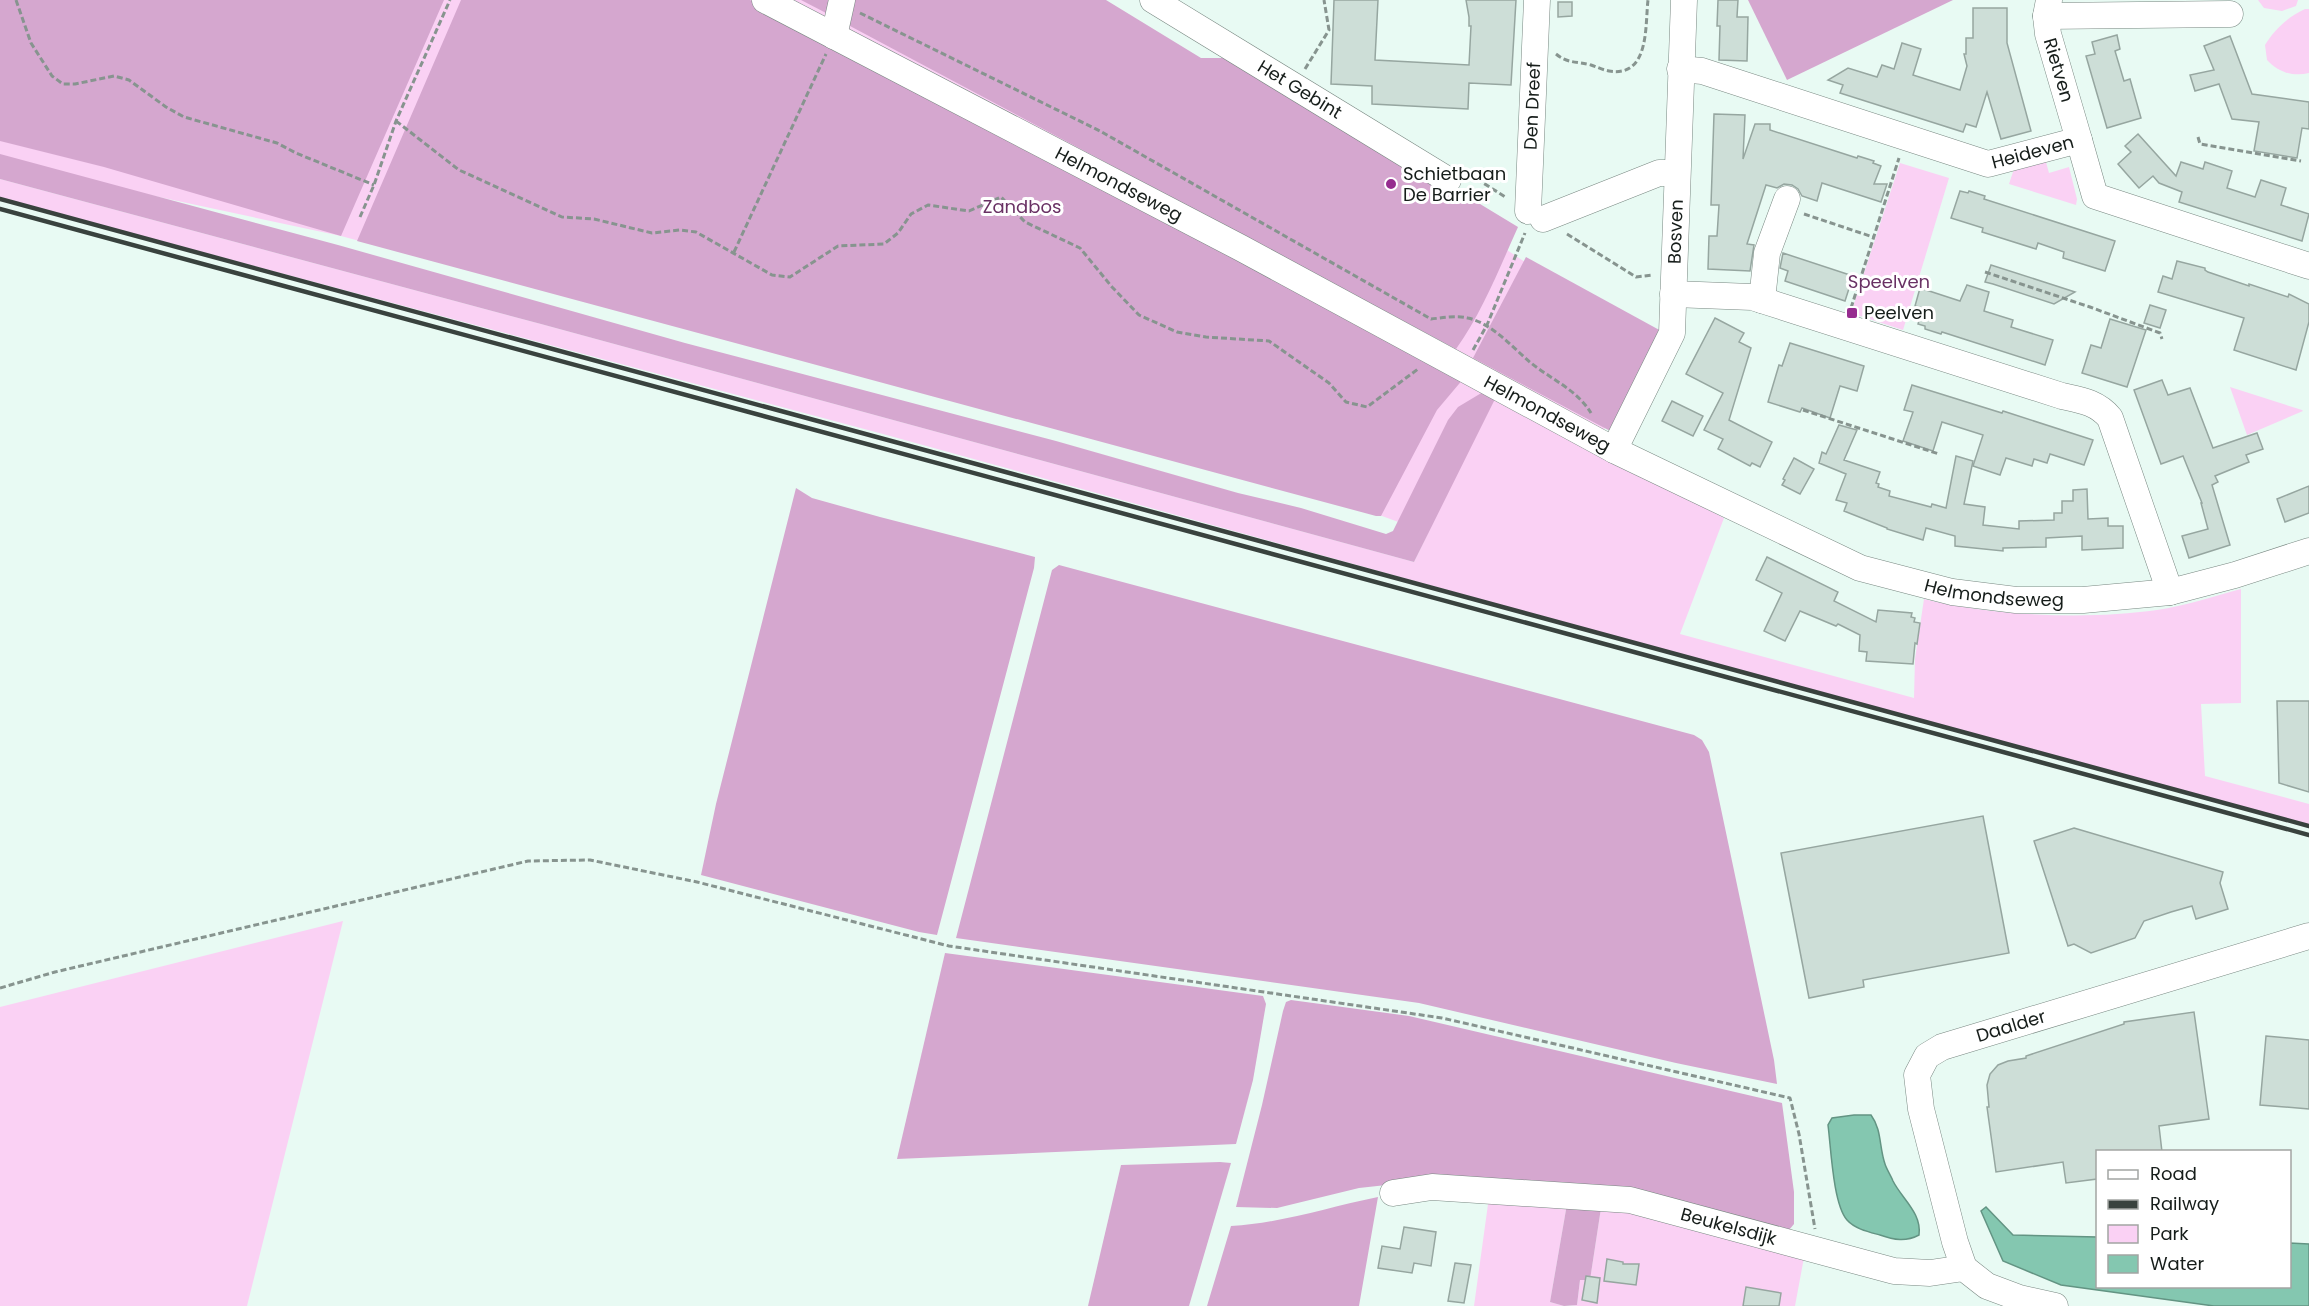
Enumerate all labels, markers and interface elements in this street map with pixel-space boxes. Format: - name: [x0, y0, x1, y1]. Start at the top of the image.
- street label: Rietven: [2038, 35, 2080, 105]
- street label: Het Gebint: [1253, 54, 1347, 125]
- street label: Den Dreef: [1518, 62, 1546, 151]
- street label: Heideven: [1989, 129, 2076, 175]
- street label: Helmondseweg: [1051, 140, 1187, 227]
- place label: Schietbaan De Barrier: [1403, 161, 1506, 207]
- marker: Schietbaan De Barrier: [1384, 177, 1398, 191]
- park label: Zandbos: [983, 194, 1061, 219]
- street label: Bosven: [1661, 199, 1689, 264]
- park label: Speelven: [1848, 269, 1930, 294]
- place label: Peelven: [1864, 300, 1934, 325]
- marker: Peelven: [1845, 306, 1859, 320]
- street label: Helmondseweg: [1480, 369, 1615, 458]
- street label: Helmondseweg: [1922, 572, 2064, 612]
- street label: Daalder: [1973, 1003, 2049, 1048]
- legend: [2096, 1150, 2291, 1288]
- text: Road: [2150, 1161, 2197, 1186]
- text: Railway: [2150, 1191, 2219, 1216]
- street label: Beukelsdijk: [1678, 1201, 1780, 1251]
- text: Park: [2150, 1221, 2189, 1246]
- text: Water: [2150, 1251, 2204, 1276]

